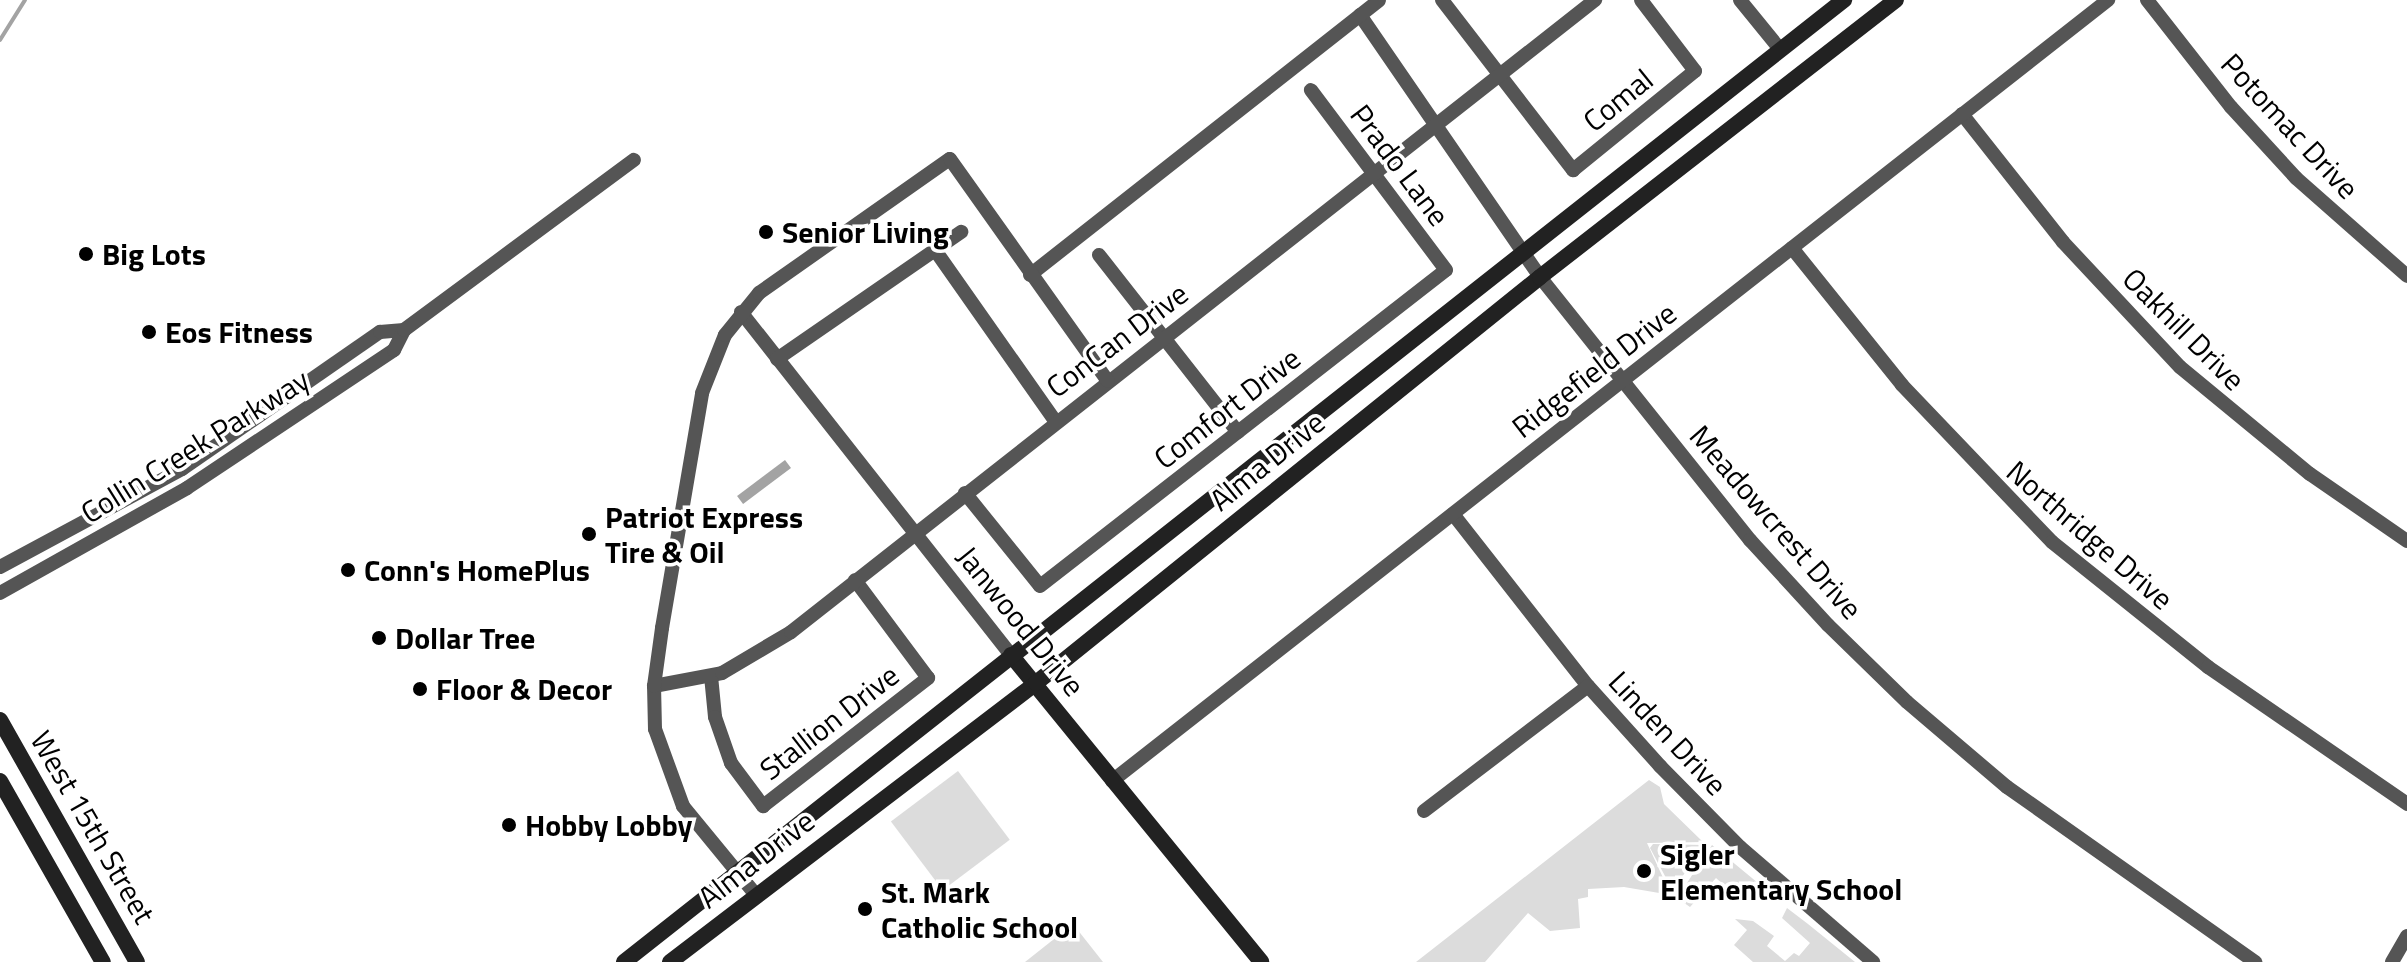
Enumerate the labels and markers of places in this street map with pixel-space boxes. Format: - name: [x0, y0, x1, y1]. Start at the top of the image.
- place label: Senior Living: [782, 214, 949, 250]
- marker: Senior Living: [757, 223, 775, 241]
- place label: Big Lots: [102, 236, 206, 272]
- marker: Big Lots: [77, 245, 95, 263]
- place label: Eos Fitness: [165, 314, 313, 350]
- marker: Eos Fitness: [140, 323, 158, 341]
- place label: Patriot Express Tire & Oil: [605, 499, 803, 570]
- marker: Patriot Express Tire & Oil: [580, 525, 598, 543]
- place label: Conn's HomePlus: [364, 552, 590, 588]
- marker: Conn's HomePlus: [339, 561, 357, 579]
- place label: Dollar Tree: [395, 620, 535, 656]
- marker: Dollar Tree: [370, 629, 388, 647]
- place label: Floor & Decor: [436, 671, 612, 707]
- marker: Floor & Decor: [411, 680, 429, 698]
- place label: Hobby Lobby: [525, 807, 693, 843]
- marker: Hobby Lobby: [500, 816, 518, 834]
- place label: Sigler Elementary School: [1660, 836, 1902, 906]
- marker: Sigler Elementary School: [1635, 862, 1653, 880]
- place label: St. Mark Catholic School: [881, 874, 1078, 944]
- marker: St. Mark Catholic School: [856, 900, 874, 918]

